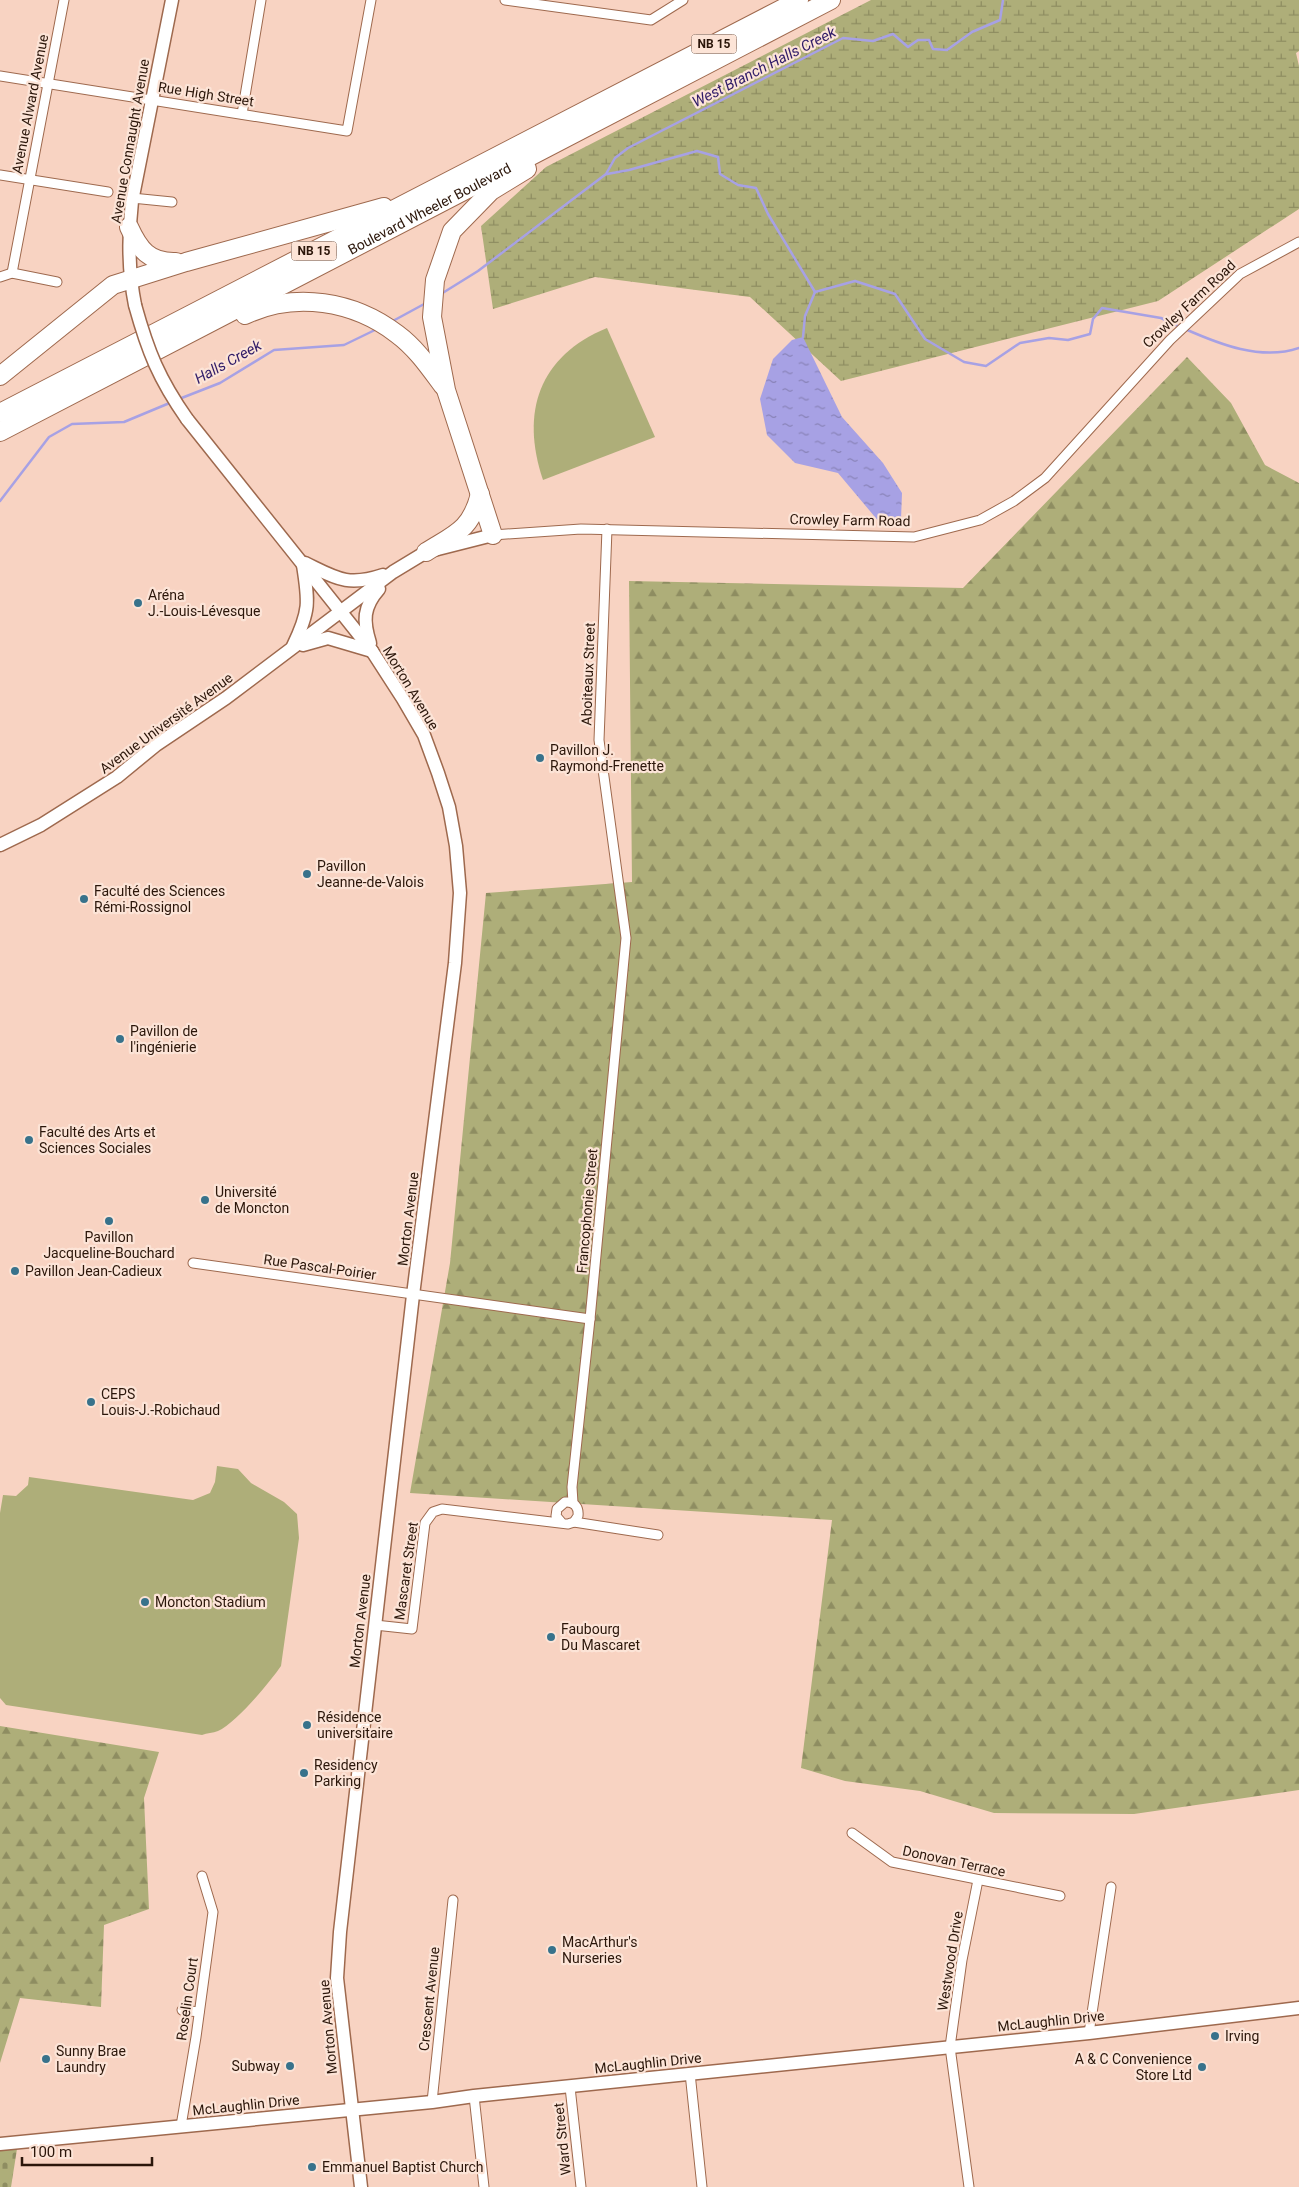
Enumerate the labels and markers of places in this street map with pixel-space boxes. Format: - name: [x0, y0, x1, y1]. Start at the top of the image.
- place label: Aréna J.-Louis-Lévesque: [148, 587, 260, 619]
- marker: Aréna J.-Louis-Lévesque: [132, 597, 144, 609]
- place label: Pavillon J. Raymond-Frenette: [550, 742, 664, 774]
- marker: Pavillon J. Raymond-Frenette: [534, 752, 546, 764]
- place label: Pavillon Jeanne-de-Valois: [317, 858, 424, 890]
- marker: Pavillon Jeanne-de-Valois: [301, 868, 313, 880]
- place label: Faculté des Sciences Rémi-Rossignol: [94, 883, 225, 915]
- marker: Faculté des Sciences Rémi-Rossignol: [78, 893, 90, 905]
- place label: Pavillon de l'ingénierie: [130, 1023, 198, 1055]
- marker: Pavillon de l'ingénierie: [114, 1033, 126, 1045]
- place label: Faculté des Arts et Sciences Sociales: [39, 1124, 156, 1156]
- marker: Faculté des Arts et Sciences Sociales: [23, 1134, 35, 1146]
- place label: Université de Moncton: [215, 1184, 289, 1216]
- marker: Université de Moncton: [199, 1194, 211, 1206]
- marker: Pavillon Jacqueline-Bouchard: [103, 1215, 115, 1227]
- place label: Pavillon Jacqueline-Bouchard: [43, 1229, 175, 1261]
- place label: Pavillon Jean-Cadieux: [25, 1263, 162, 1279]
- marker: Pavillon Jean-Cadieux: [9, 1265, 21, 1277]
- place label: CEPS Louis-J.-Robichaud: [101, 1386, 220, 1418]
- marker: CEPS Louis-J.-Robichaud: [85, 1396, 97, 1408]
- place label: Moncton Stadium: [155, 1594, 266, 1610]
- marker: Moncton Stadium: [139, 1596, 151, 1608]
- place label: Faubourg Du Mascaret: [561, 1621, 640, 1653]
- marker: Faubourg Du Mascaret: [545, 1631, 557, 1643]
- place label: Résidence universitaire: [317, 1709, 393, 1741]
- marker: Résidence universitaire: [301, 1719, 313, 1731]
- place label: Residency Parking: [314, 1757, 378, 1789]
- marker: Residency Parking: [298, 1767, 310, 1779]
- place label: MacArthur's Nurseries: [562, 1934, 637, 1966]
- marker: MacArthur's Nurseries: [546, 1944, 558, 1956]
- place label: Irving: [1225, 2028, 1259, 2044]
- marker: Irving: [1209, 2030, 1221, 2042]
- place label: Sunny Brae Laundry: [56, 2043, 126, 2075]
- place label: A & C Convenience Store Ltd: [1075, 2051, 1192, 2083]
- marker: Sunny Brae Laundry: [40, 2053, 52, 2065]
- place label: Subway: [231, 2058, 280, 2074]
- marker: Subway: [284, 2060, 296, 2072]
- marker: A & C Convenience Store Ltd: [1196, 2061, 1208, 2073]
- place label: Emmanuel Baptist Church: [322, 2159, 484, 2175]
- marker: Emmanuel Baptist Church: [306, 2161, 318, 2173]

